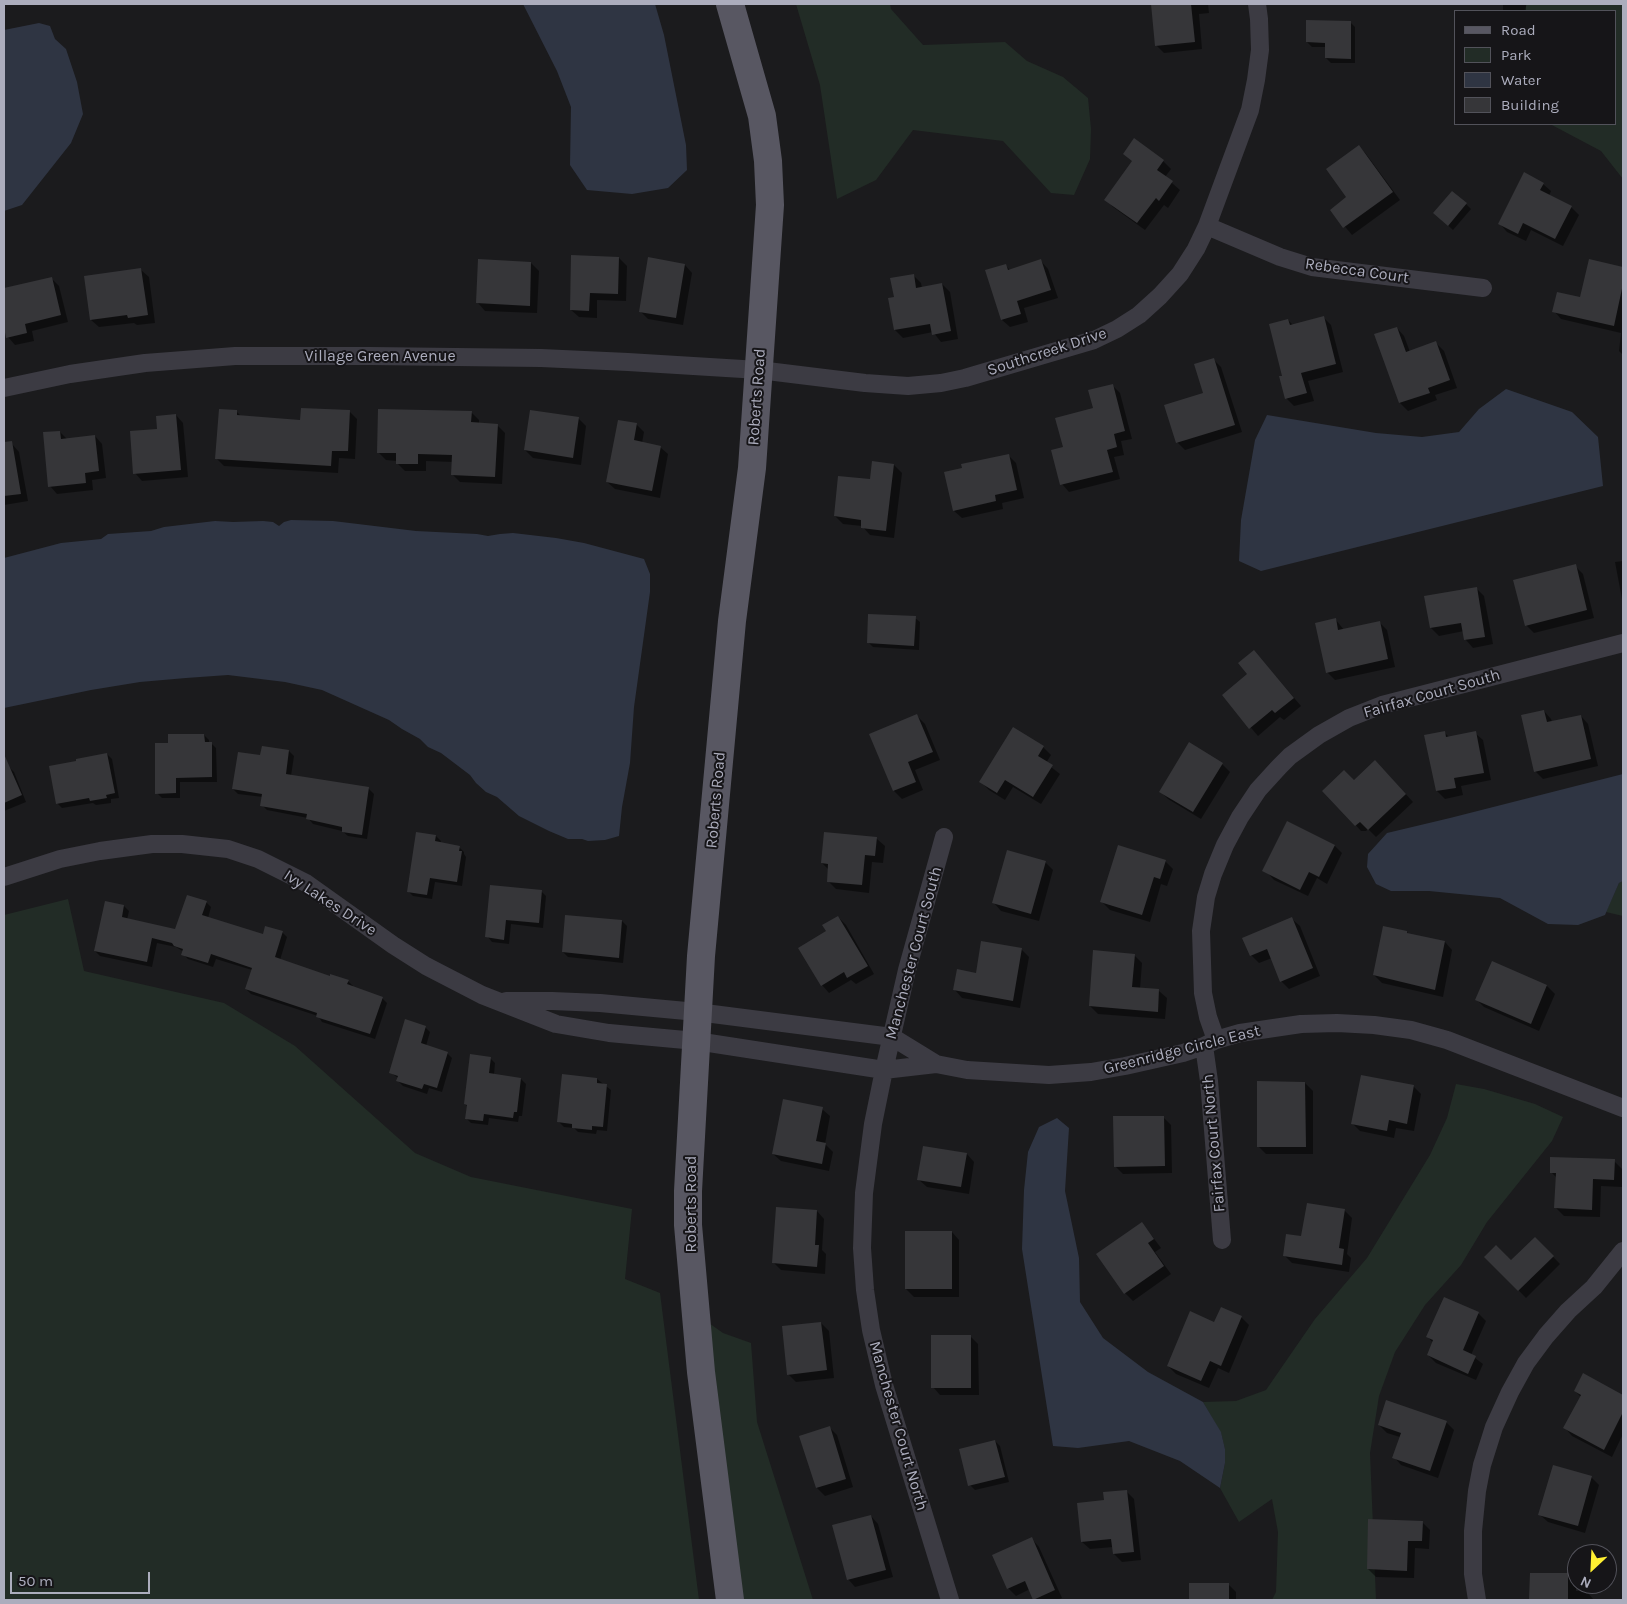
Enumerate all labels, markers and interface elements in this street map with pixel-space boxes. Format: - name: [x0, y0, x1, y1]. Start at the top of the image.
- legend: [1454, 10, 1617, 125]
- text: Road: [1501, 21, 1536, 39]
- text: Park: [1501, 46, 1531, 64]
- text: Water: [1501, 71, 1541, 89]
- text: Building: [1501, 96, 1559, 114]
- street label: Rebecca Court: [1304, 254, 1410, 288]
- street label: Southcreek Drive: [985, 324, 1109, 380]
- street label: Village Green Avenue: [304, 346, 456, 366]
- street label: Roberts Road: [744, 348, 770, 446]
- street label: Fairfax Court South: [1361, 665, 1503, 723]
- street label: Roberts Road: [702, 751, 730, 849]
- street label: Manchester Court South: [882, 865, 946, 1041]
- street label: Ivy Lakes Drive: [280, 866, 380, 940]
- street label: Greenridge Circle East: [1102, 1021, 1262, 1079]
- street label: Fairfax Court North: [1198, 1073, 1230, 1213]
- street label: Roberts Road: [681, 1155, 701, 1253]
- street label: Manchester Court North: [865, 1339, 931, 1513]
- north arrow: [1567, 1544, 1617, 1594]
- scale bar: [12, 1562, 152, 1594]
- text: 50 m: [18, 1572, 53, 1590]
- text: N: [1578, 1572, 1594, 1592]

